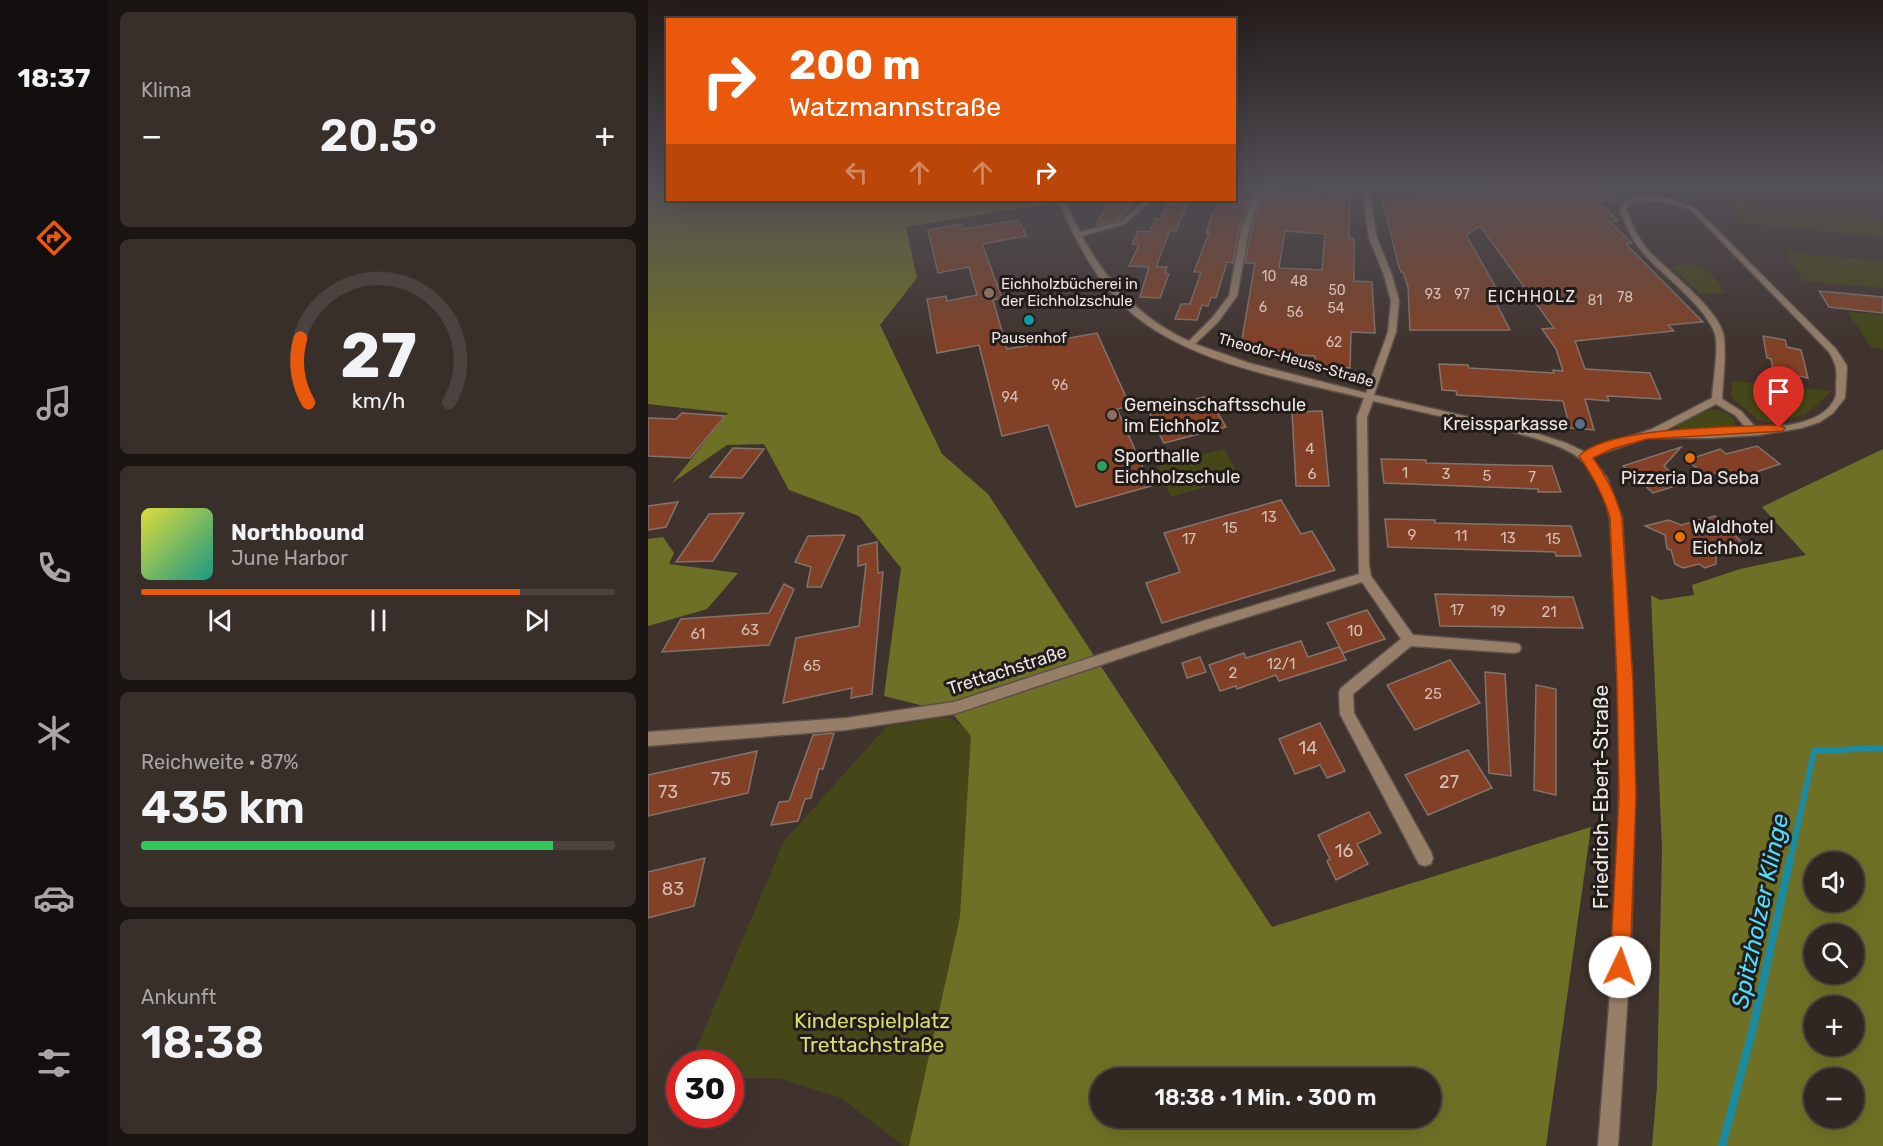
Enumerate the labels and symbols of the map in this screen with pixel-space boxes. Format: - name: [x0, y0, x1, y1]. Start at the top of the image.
- house number: 10: [1262, 268, 1277, 285]
- house number: 48: [1290, 273, 1308, 290]
- place label: Eichholzbücherei in der Eichholzschule: [1001, 275, 1138, 310]
- house number: 50: [1328, 282, 1346, 299]
- marker: Eichholzbücherei in der Eichholzschule: [982, 286, 996, 300]
- house number: 93: [1425, 286, 1441, 303]
- house number: 97: [1454, 286, 1470, 303]
- district label: EICHHOLZ: [1487, 287, 1577, 306]
- house number: 78: [1617, 289, 1633, 306]
- house number: 81: [1588, 292, 1602, 309]
- house number: 6: [1259, 299, 1267, 316]
- house number: 54: [1327, 300, 1345, 317]
- house number: 56: [1287, 304, 1303, 321]
- marker: Pausenhof: [1022, 313, 1036, 327]
- place label: Pausenhof: [991, 329, 1067, 347]
- street label: Theodor-Heuss-Straße: [1216, 329, 1376, 391]
- house number: 62: [1326, 334, 1342, 351]
- pin: [1753, 366, 1804, 428]
- house number: 96: [1052, 377, 1068, 394]
- house number: 94: [1002, 389, 1019, 406]
- place label: Gemeinschaftsschule im Eichholz: [1124, 394, 1306, 437]
- marker: Gemeinschaftsschule im Eichholz: [1105, 408, 1119, 422]
- place label: Kreissparkasse: [1443, 413, 1568, 435]
- marker: Kreissparkasse: [1573, 417, 1587, 431]
- house number: 4: [1305, 440, 1315, 458]
- place label: Sporthalle Eichholzschule: [1114, 445, 1240, 488]
- marker: Pizzeria Da Seba: [1683, 451, 1697, 465]
- marker: Sporthalle Eichholzschule: [1095, 459, 1109, 473]
- house number: 1: [1402, 464, 1408, 482]
- house number: 6: [1307, 465, 1317, 483]
- house number: 3: [1441, 465, 1451, 483]
- house number: 5: [1483, 467, 1492, 485]
- place label: Pizzeria Da Seba: [1621, 467, 1759, 489]
- house number: 7: [1528, 468, 1536, 486]
- house number: 13: [1261, 508, 1277, 526]
- place label: Waldhotel Eichholz: [1692, 516, 1774, 559]
- house number: 15: [1222, 519, 1238, 537]
- house number: 9: [1408, 526, 1417, 544]
- house number: 11: [1455, 527, 1467, 545]
- house number: 13: [1500, 529, 1516, 547]
- house number: 17: [1182, 530, 1196, 548]
- house number: 15: [1545, 530, 1561, 548]
- marker: Waldhotel Eichholz: [1673, 530, 1687, 544]
- house number: 17: [1450, 601, 1464, 619]
- house number: 19: [1490, 602, 1506, 620]
- house number: 21: [1541, 603, 1557, 621]
- house number: 63: [741, 621, 759, 639]
- house number: 10: [1347, 622, 1363, 640]
- house number: 61: [690, 625, 706, 643]
- street label: Trettachstraße: [945, 640, 1069, 700]
- house number: 12/1: [1267, 655, 1295, 673]
- house number: 65: [803, 657, 821, 675]
- house number: 2: [1229, 664, 1238, 682]
- house number: 25: [1424, 685, 1442, 703]
- street label: Friedrich-Ebert-Straße: [1588, 685, 1613, 909]
- house number: 14: [1299, 737, 1317, 759]
- house number: 75: [711, 768, 731, 790]
- house number: 27: [1439, 771, 1459, 793]
- house number: 73: [658, 781, 678, 803]
- water label: Spitzholzer Klinge: [1726, 811, 1794, 1011]
- house number: 16: [1335, 840, 1353, 862]
- house number: 83: [662, 878, 684, 900]
- position arrow: [1588, 935, 1652, 999]
- park label: Kinderspielplatz Trettachstraße: [794, 1008, 950, 1057]
- speed limit sign: 30: [666, 1050, 744, 1128]

